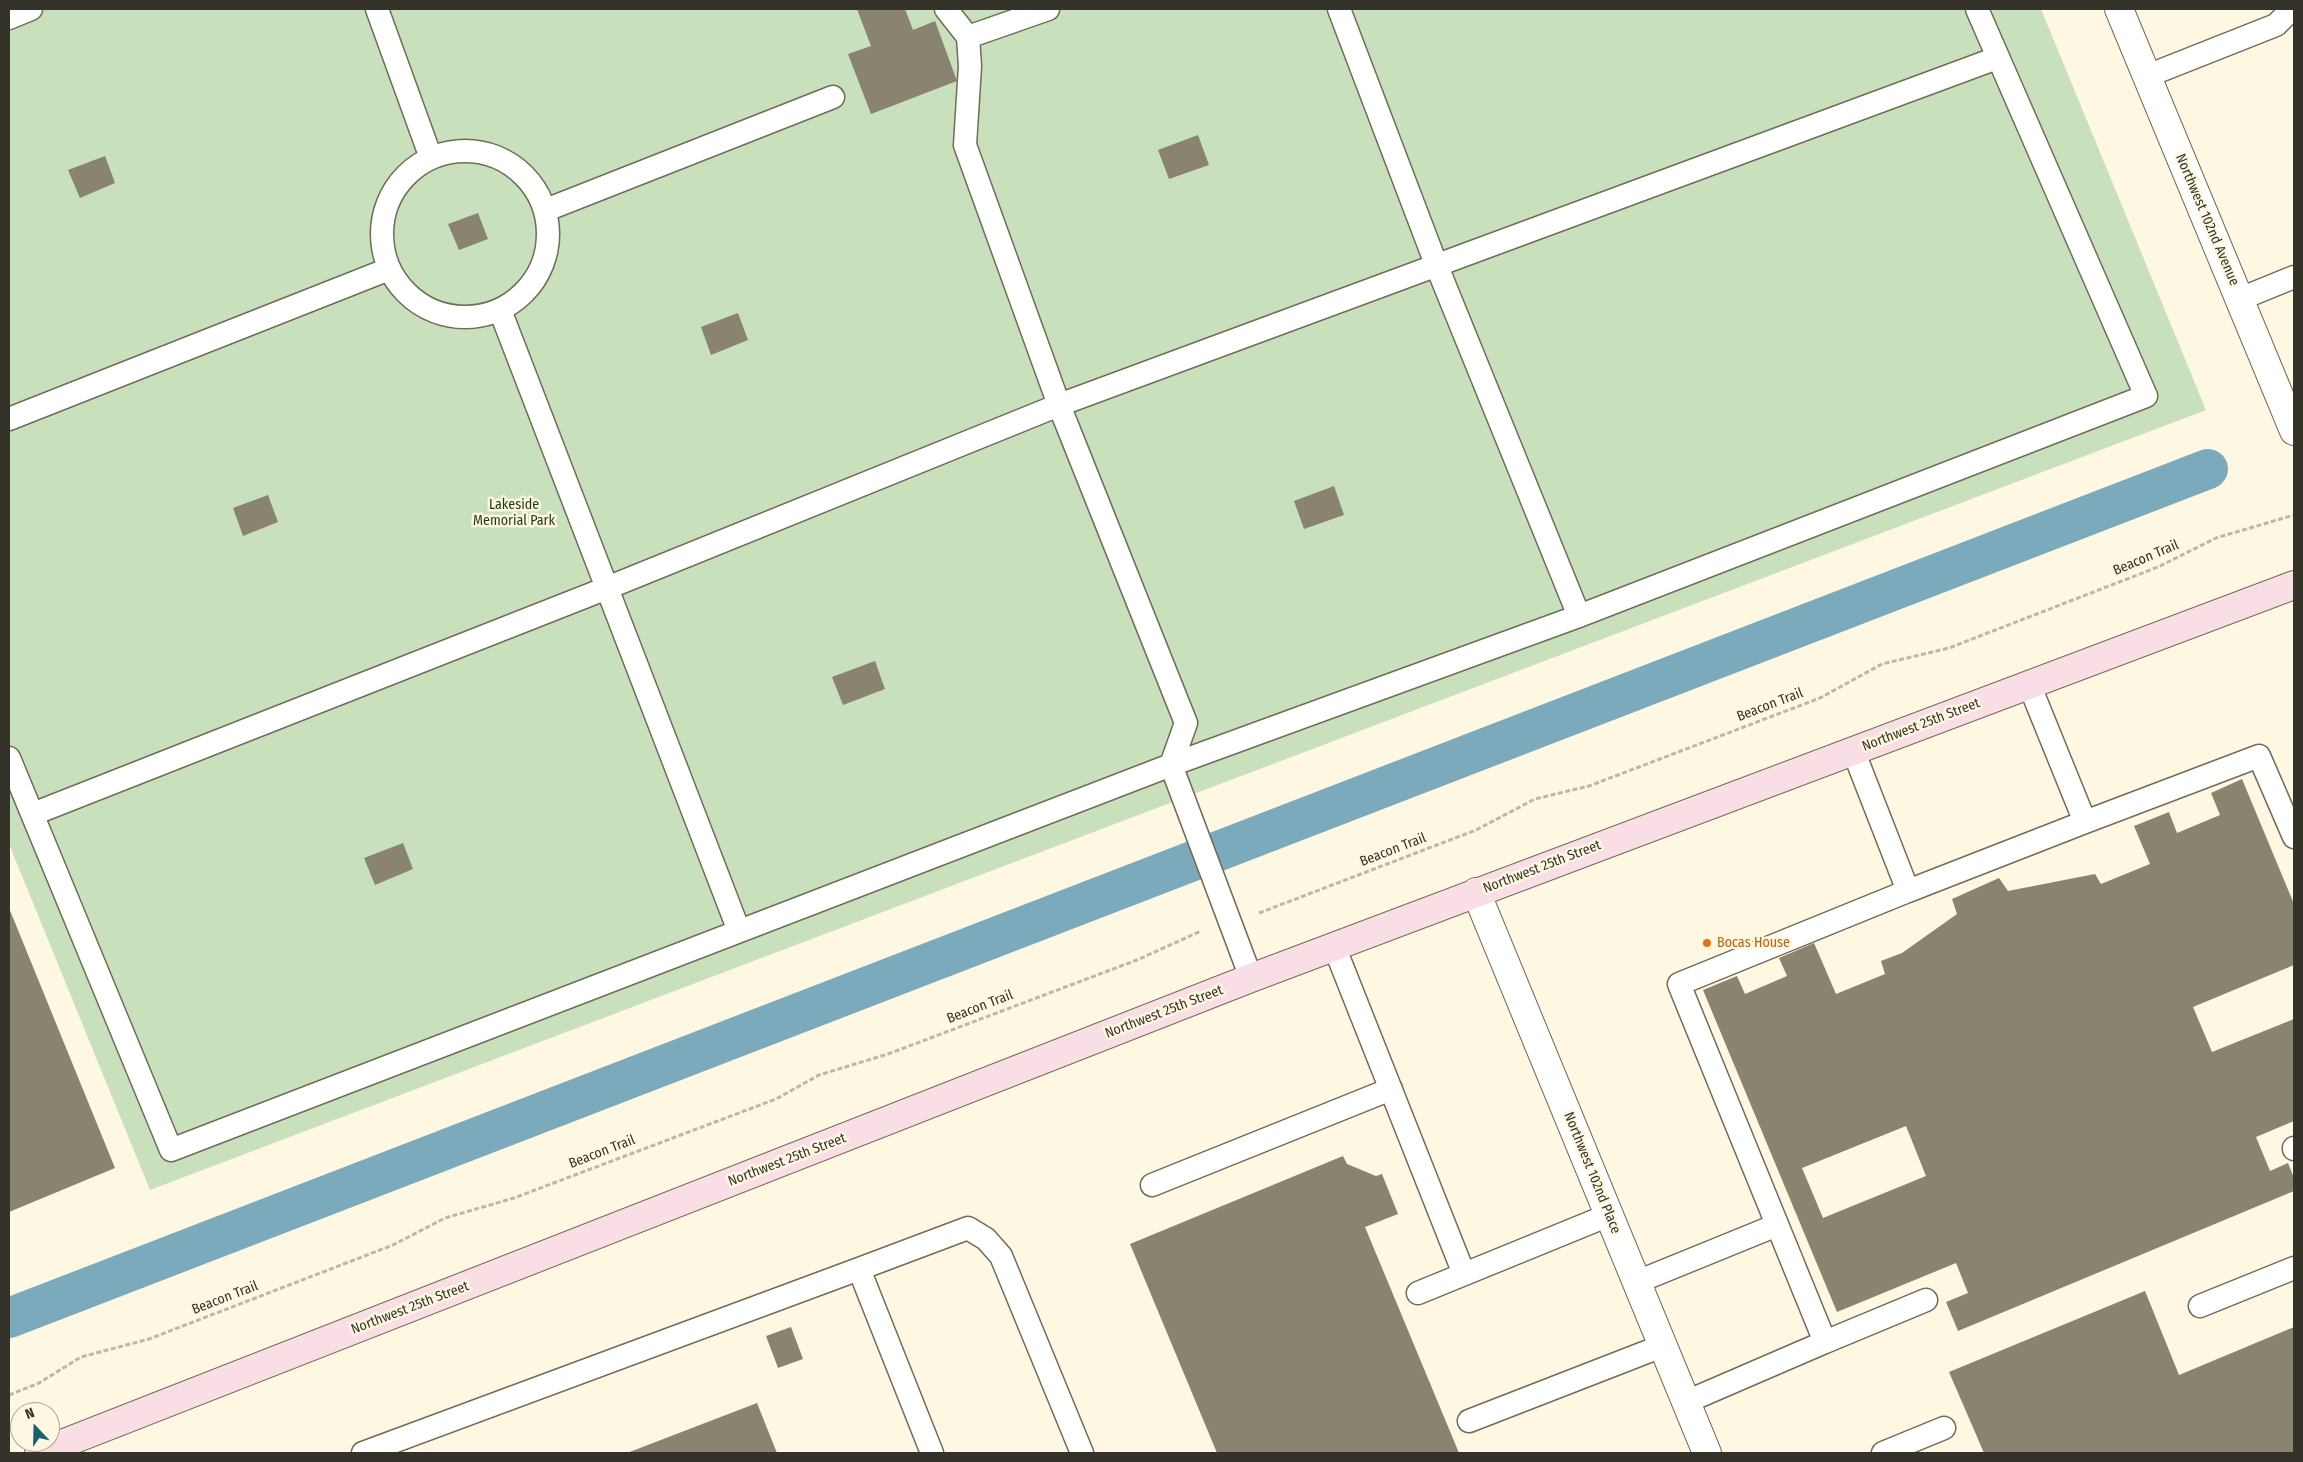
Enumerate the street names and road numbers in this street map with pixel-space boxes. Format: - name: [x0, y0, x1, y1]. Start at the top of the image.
- street label: Northwest 102nd Avenue: [2172, 152, 2242, 288]
- street label: Beacon Trail: [2111, 537, 2181, 579]
- street label: Beacon Trail: [1734, 685, 1806, 725]
- street label: Northwest 25th Street: [1860, 695, 1982, 755]
- street label: Beacon Trail: [1357, 830, 1429, 870]
- street label: Northwest 25th Street: [1481, 837, 1603, 897]
- street label: Northwest 25th Street: [1103, 982, 1225, 1042]
- street label: Beacon Trail: [944, 987, 1016, 1027]
- street label: Northwest 102nd Place: [1560, 1110, 1624, 1236]
- street label: Northwest 25th Street: [726, 1130, 848, 1190]
- street label: Beacon Trail: [566, 1132, 638, 1172]
- street label: Beacon Trail: [189, 1278, 261, 1318]
- street label: Northwest 25th Street: [349, 1278, 471, 1338]

